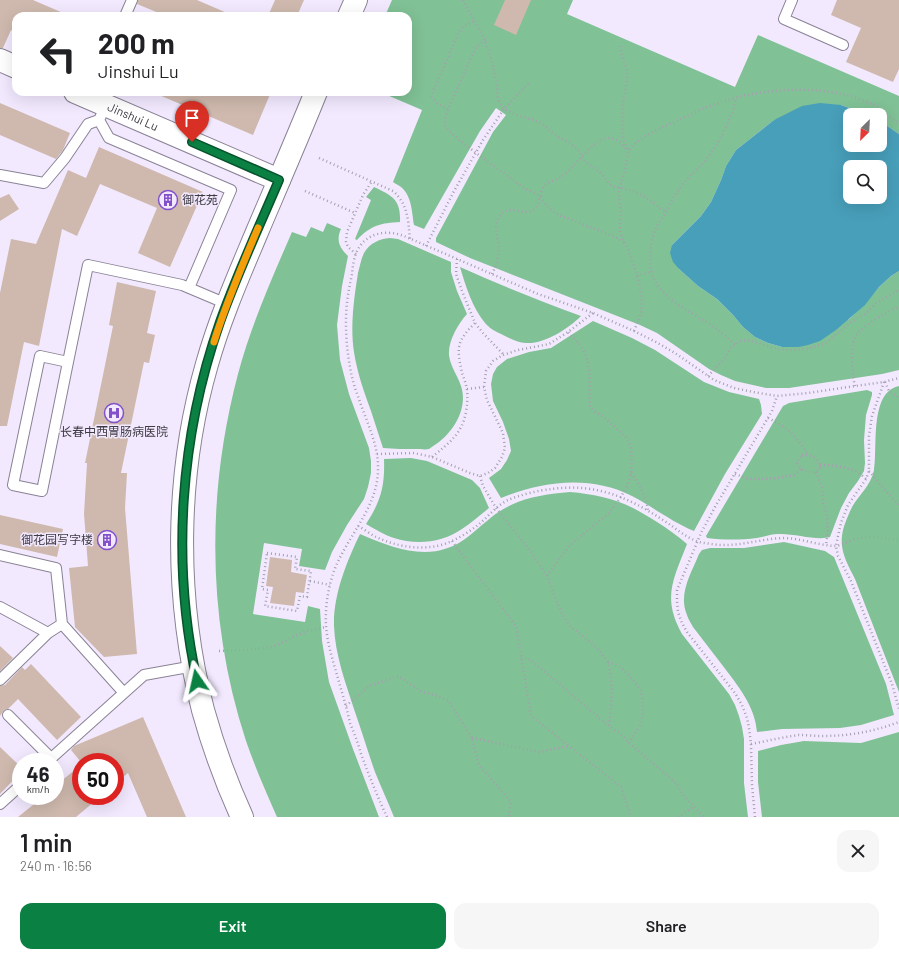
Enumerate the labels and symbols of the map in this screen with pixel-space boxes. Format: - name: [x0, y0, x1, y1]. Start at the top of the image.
- street label: Jinshui Lu: [106, 99, 161, 133]
- pin: [175, 101, 209, 142]
- north arrow: [843, 108, 887, 152]
- building icon: 御花苑: [157, 189, 179, 211]
- place label: 御花苑: [182, 192, 218, 206]
- hospital icon: 长春中西胃肠病医院: [103, 402, 125, 424]
- place label: 长春中西胃肠病医院: [60, 424, 168, 438]
- building icon: 御花园写字楼: [96, 529, 118, 551]
- place label: 御花园写字楼: [21, 532, 93, 546]
- position arrow: [176, 660, 218, 702]
- speed limit sign: 50: [72, 753, 124, 805]

